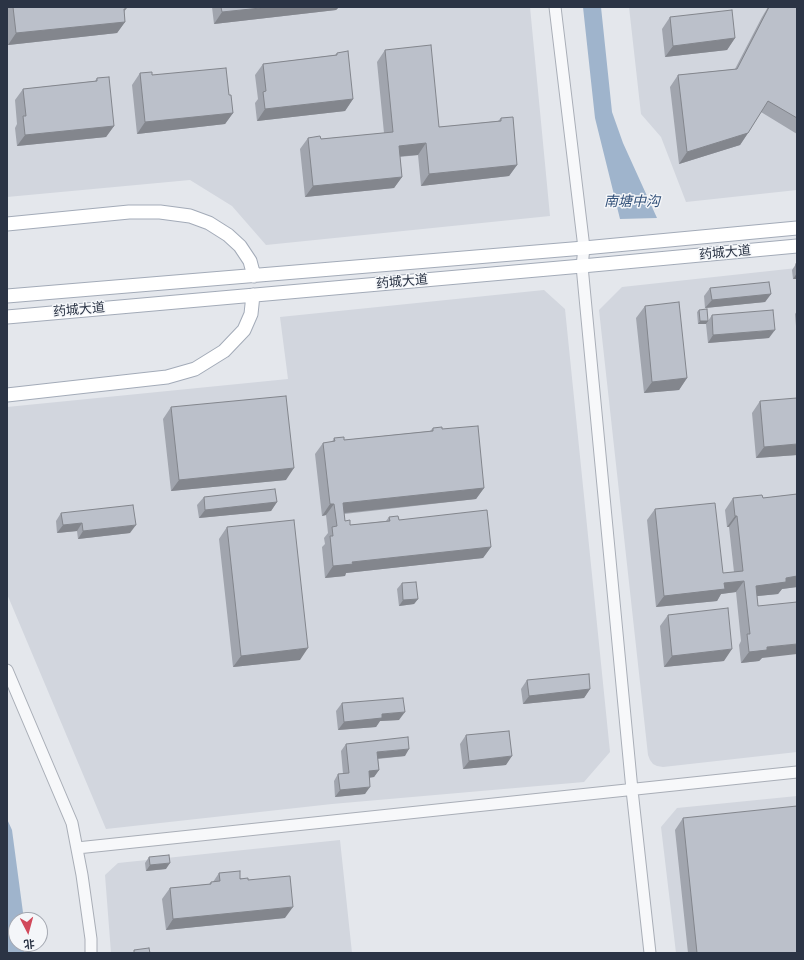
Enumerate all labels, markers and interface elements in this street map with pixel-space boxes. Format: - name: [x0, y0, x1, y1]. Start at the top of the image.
- water label: 南塘中沟: [604, 194, 660, 210]
- street label: 药城大道: [698, 243, 752, 263]
- street label: 药城大道: [375, 272, 429, 292]
- street label: 药城大道: [52, 300, 106, 320]
- north arrow: [8, 912, 48, 952]
- text: 北: [23, 936, 35, 950]

